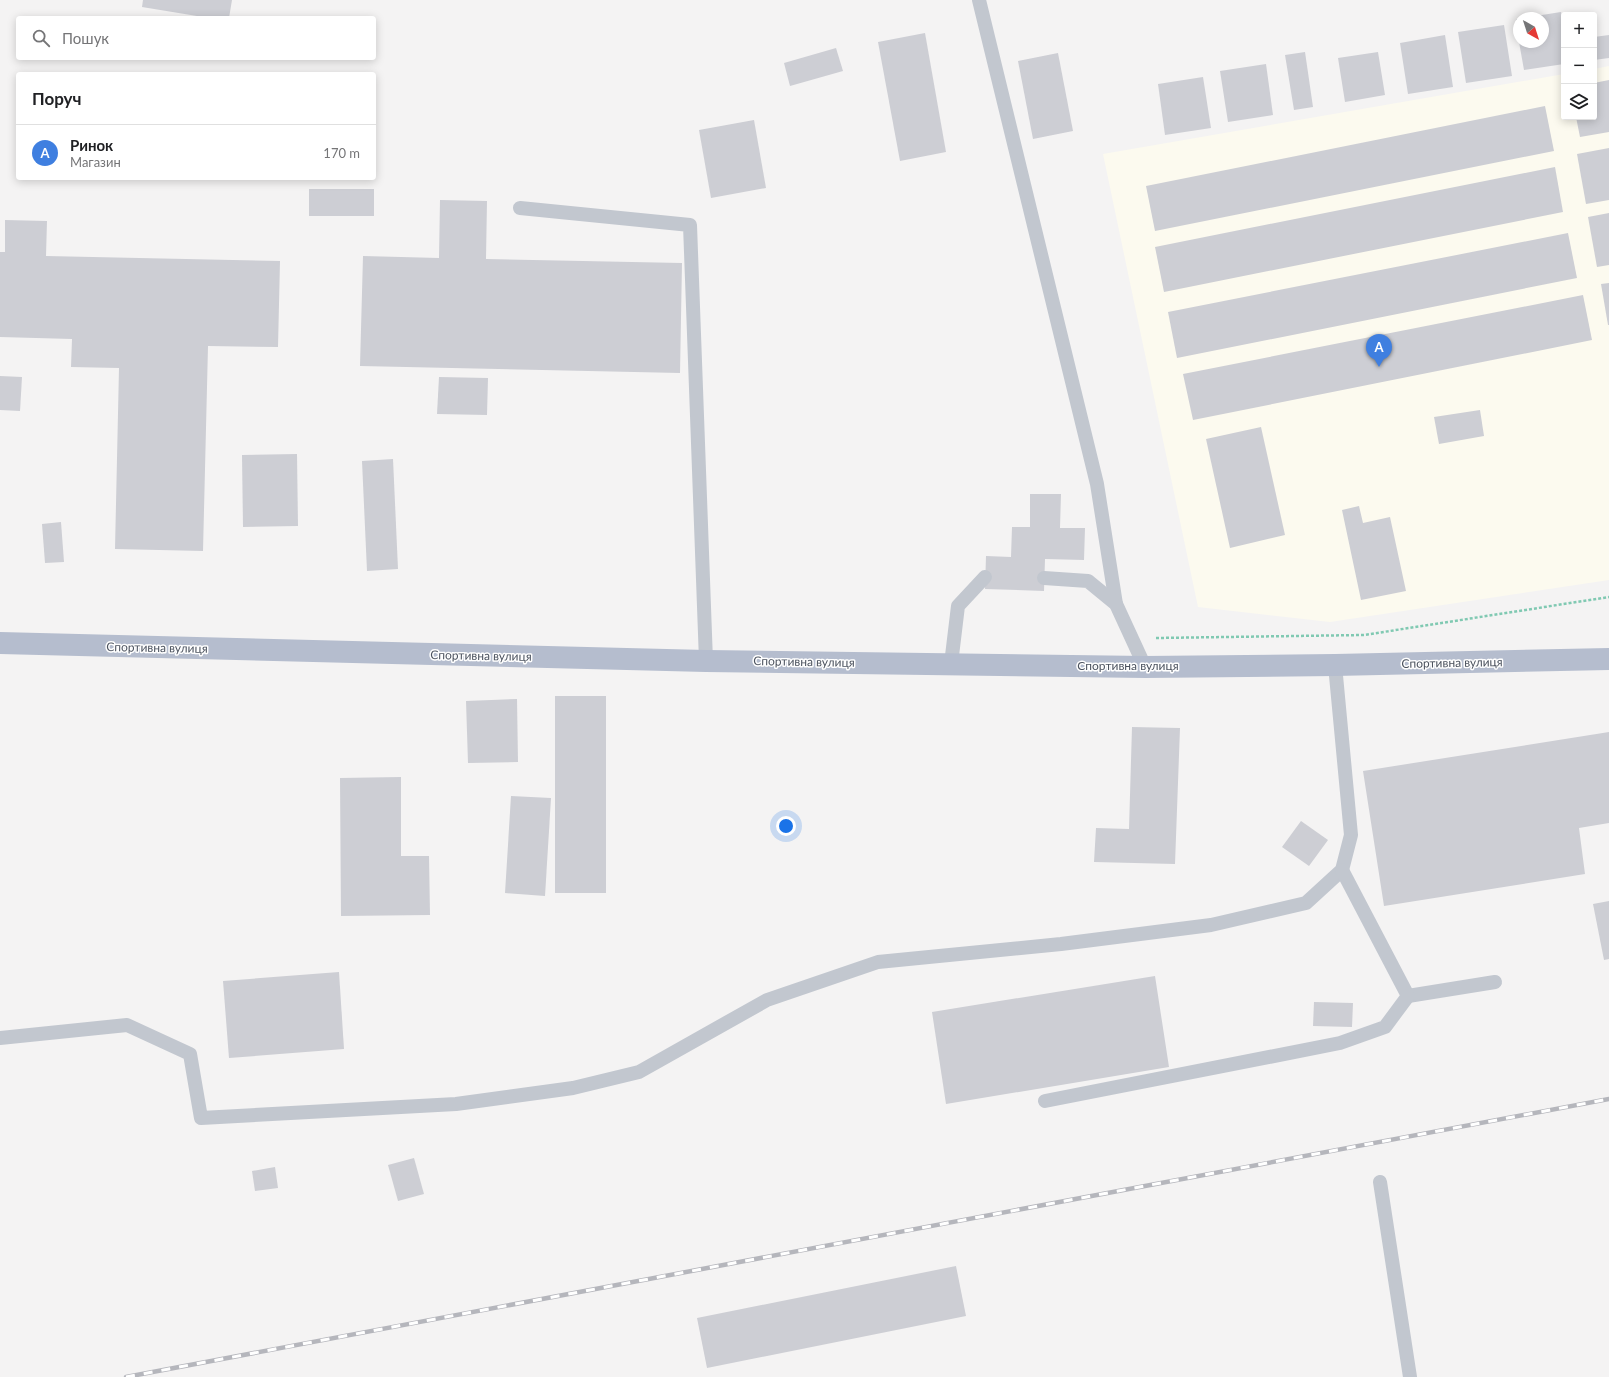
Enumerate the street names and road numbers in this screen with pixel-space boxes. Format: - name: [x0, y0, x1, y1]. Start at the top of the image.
- street label: Спортивна вулиця: [106, 639, 208, 656]
- street label: Спортивна вулиця: [430, 647, 532, 664]
- street label: Спортивна вулиця: [753, 653, 855, 670]
- street label: Спортивна вулиця: [1401, 654, 1503, 671]
- street label: Спортивна вулиця: [1077, 658, 1179, 673]

